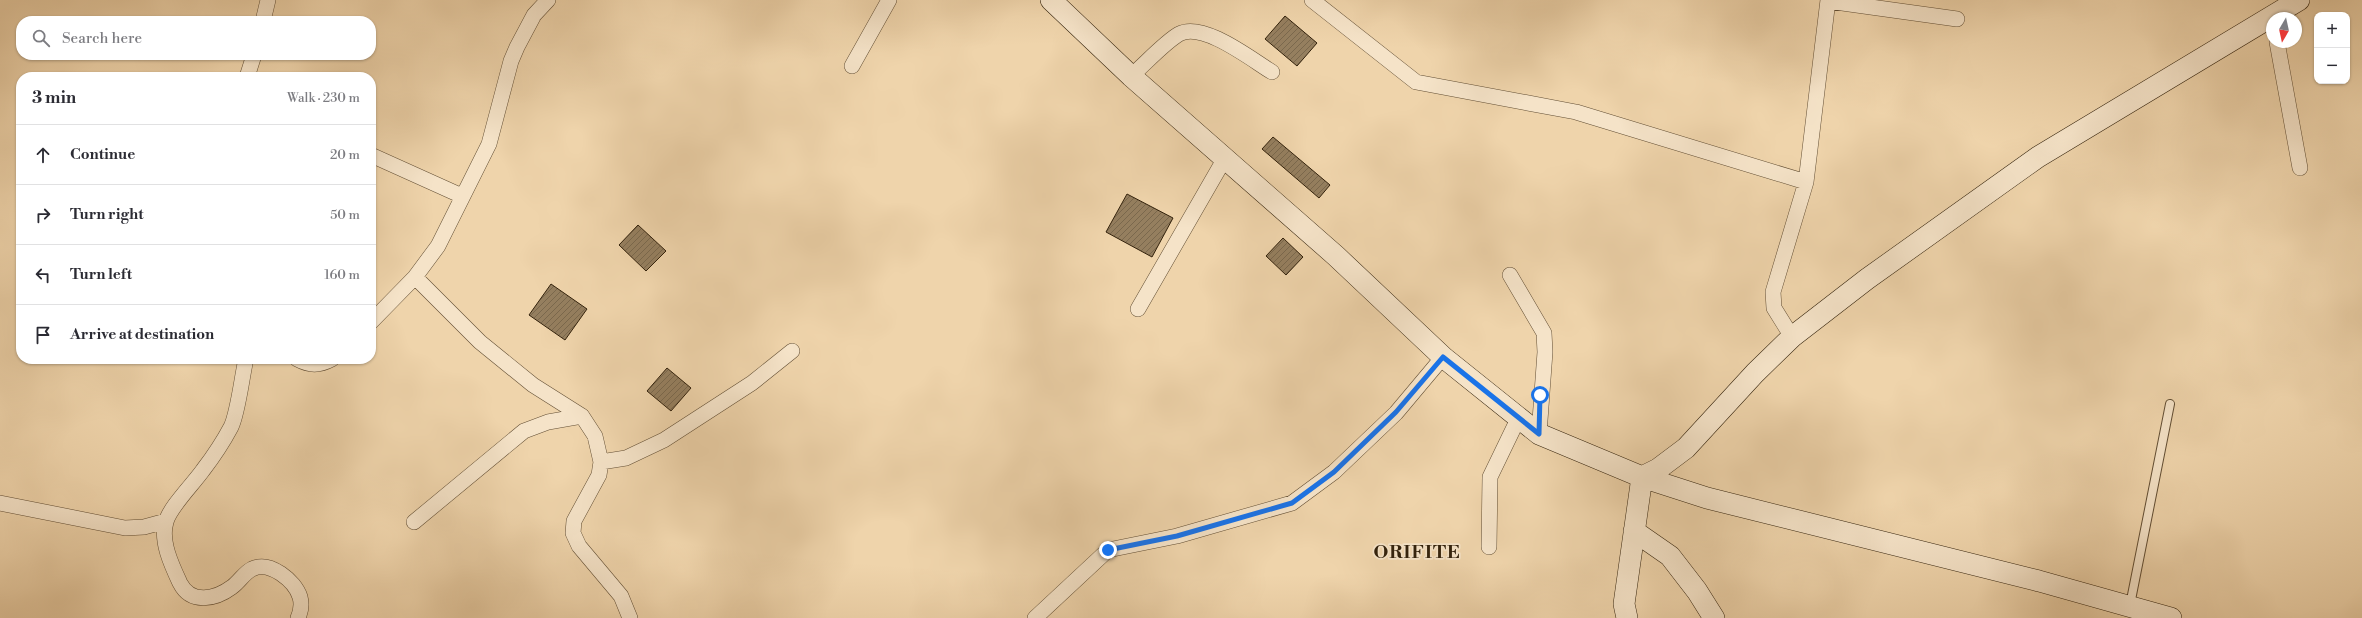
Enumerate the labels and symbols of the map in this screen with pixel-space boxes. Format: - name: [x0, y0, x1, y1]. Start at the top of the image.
- north arrow: [2266, 12, 2302, 48]
- route start: [1531, 386, 1549, 404]
- route end: [1099, 541, 1117, 559]
- district label: ORIFITE: [1373, 541, 1461, 564]

